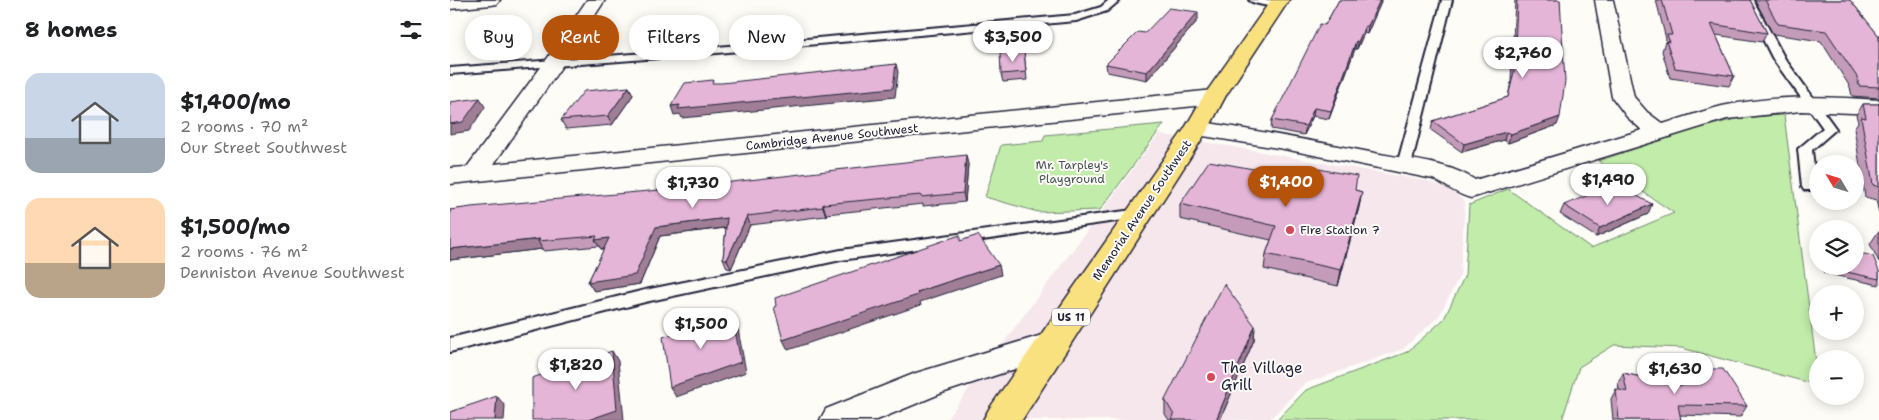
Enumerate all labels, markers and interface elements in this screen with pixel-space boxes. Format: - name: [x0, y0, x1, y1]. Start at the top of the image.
- chip: Buy: [465, 15, 532, 60]
- chip: Rent: [542, 15, 619, 60]
- chip: Filters: [629, 15, 719, 60]
- chip: New: [729, 15, 804, 60]
- text: 8 homes: [25, 16, 117, 44]
- icon: filters: [397, 16, 425, 44]
- pin: $3,500: [972, 20, 1054, 63]
- text: $3,500: [984, 26, 1042, 47]
- pin: $2,760: [1482, 36, 1564, 79]
- text: $2,760: [1494, 42, 1552, 63]
- text: $1,400/mo: [180, 88, 291, 116]
- icon: home: [65, 93, 125, 153]
- text: 2 rooms · 70 m²: [180, 116, 308, 137]
- street label: Cambridge Avenue Southwest: [745, 120, 919, 154]
- text: Our Street Southwest: [180, 137, 347, 158]
- street label: Memorial Avenue Southwest: [1089, 137, 1195, 283]
- north arrow: [1809, 155, 1864, 210]
- map controls: [1809, 155, 1864, 405]
- park label: Mr. Tarpley's Playground: [1036, 157, 1109, 187]
- pin: $1,490: [1567, 164, 1649, 206]
- pin: $1,730: [652, 166, 734, 209]
- pin: $1,400: [1245, 166, 1327, 208]
- text: $1,490: [1581, 169, 1635, 190]
- text: $1,400: [1259, 171, 1313, 192]
- text: $1,730: [667, 172, 719, 193]
- text: $1,500/mo: [180, 213, 290, 241]
- icon: home: [65, 218, 125, 278]
- button: layers: [1809, 220, 1864, 275]
- place label: Fire Station 7: [1300, 222, 1380, 238]
- marker: Fire Station 7: [1284, 224, 1296, 236]
- text: 2 rooms · 76 m²: [180, 241, 308, 262]
- text: Denniston Avenue Southwest: [180, 262, 405, 283]
- button: +: [1809, 285, 1864, 340]
- pin: $1,500: [660, 308, 742, 350]
- road number: US 11: [1052, 308, 1090, 326]
- text: $1,500: [674, 313, 728, 334]
- pin: $1,820: [535, 348, 617, 391]
- button: −: [1809, 350, 1864, 405]
- pin: $1,630: [1634, 352, 1716, 395]
- text: $1,820: [549, 354, 603, 375]
- place label: The Village Grill: [1221, 358, 1302, 395]
- text: $1,630: [1648, 358, 1702, 379]
- marker: The Village Grill: [1205, 371, 1217, 383]

